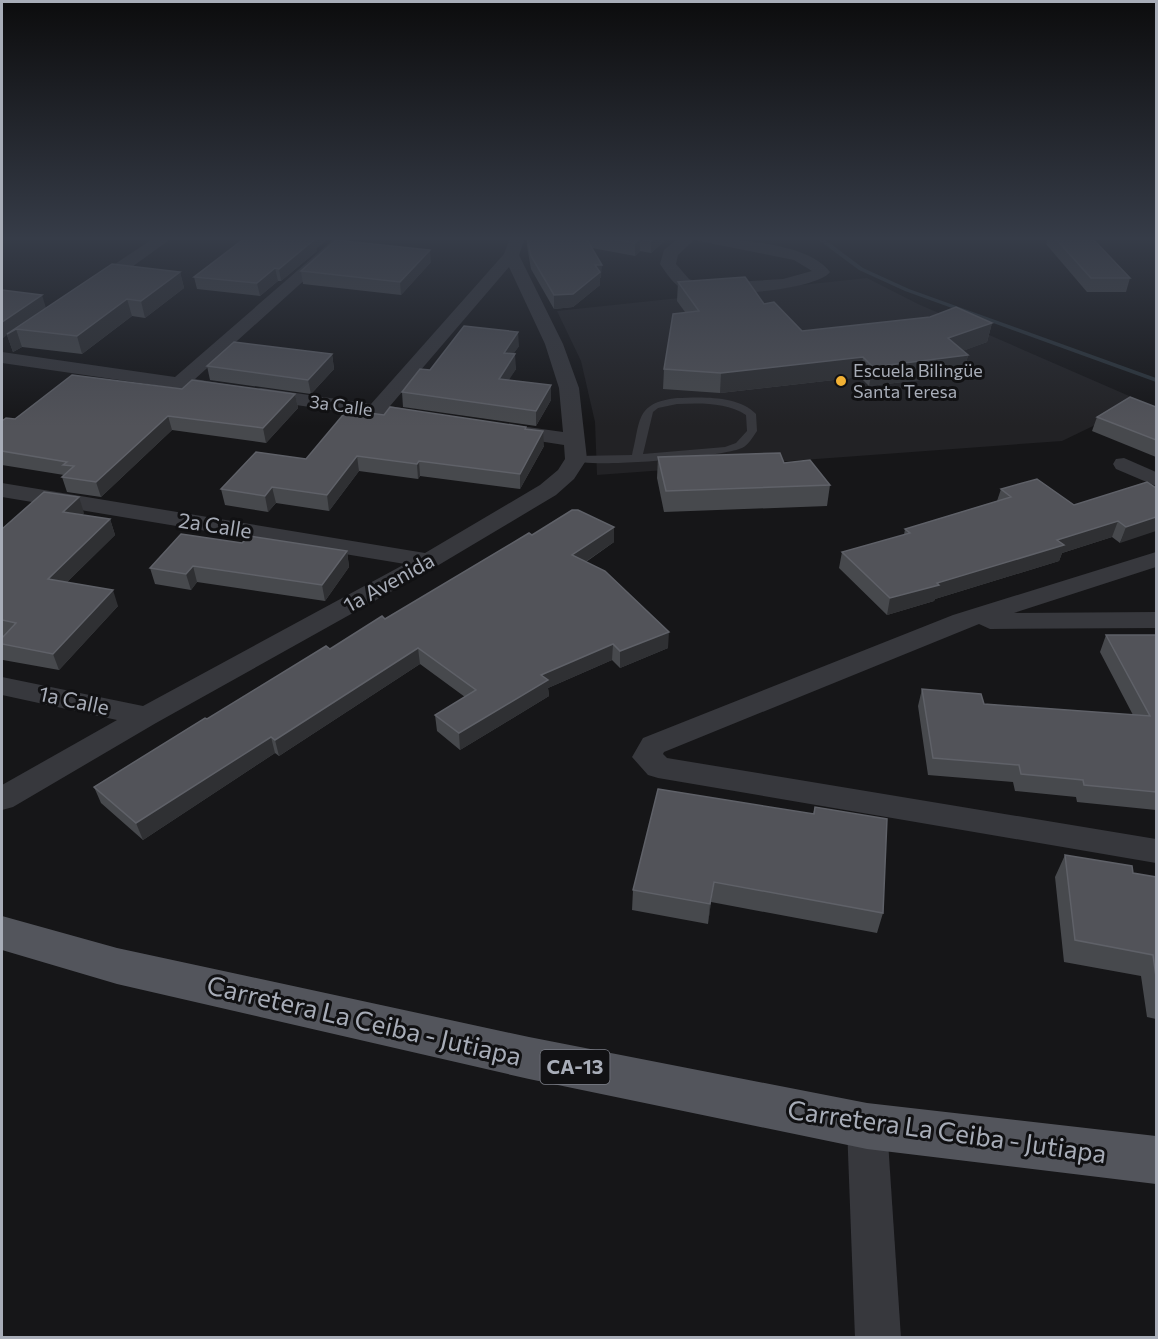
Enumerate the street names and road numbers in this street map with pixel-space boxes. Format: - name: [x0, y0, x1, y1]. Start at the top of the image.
- street label: 3a Calle: [308, 390, 374, 420]
- street label: 2a Calle: [177, 506, 254, 543]
- street label: 1a Avenida: [339, 547, 438, 617]
- street label: 1a Calle: [37, 680, 112, 719]
- street label: Carretera La Ceiba - Jutiapa: [204, 968, 525, 1071]
- road number: CA-13: [540, 1050, 610, 1084]
- street label: Carretera La Ceiba - Jutiapa: [786, 1093, 1109, 1168]

